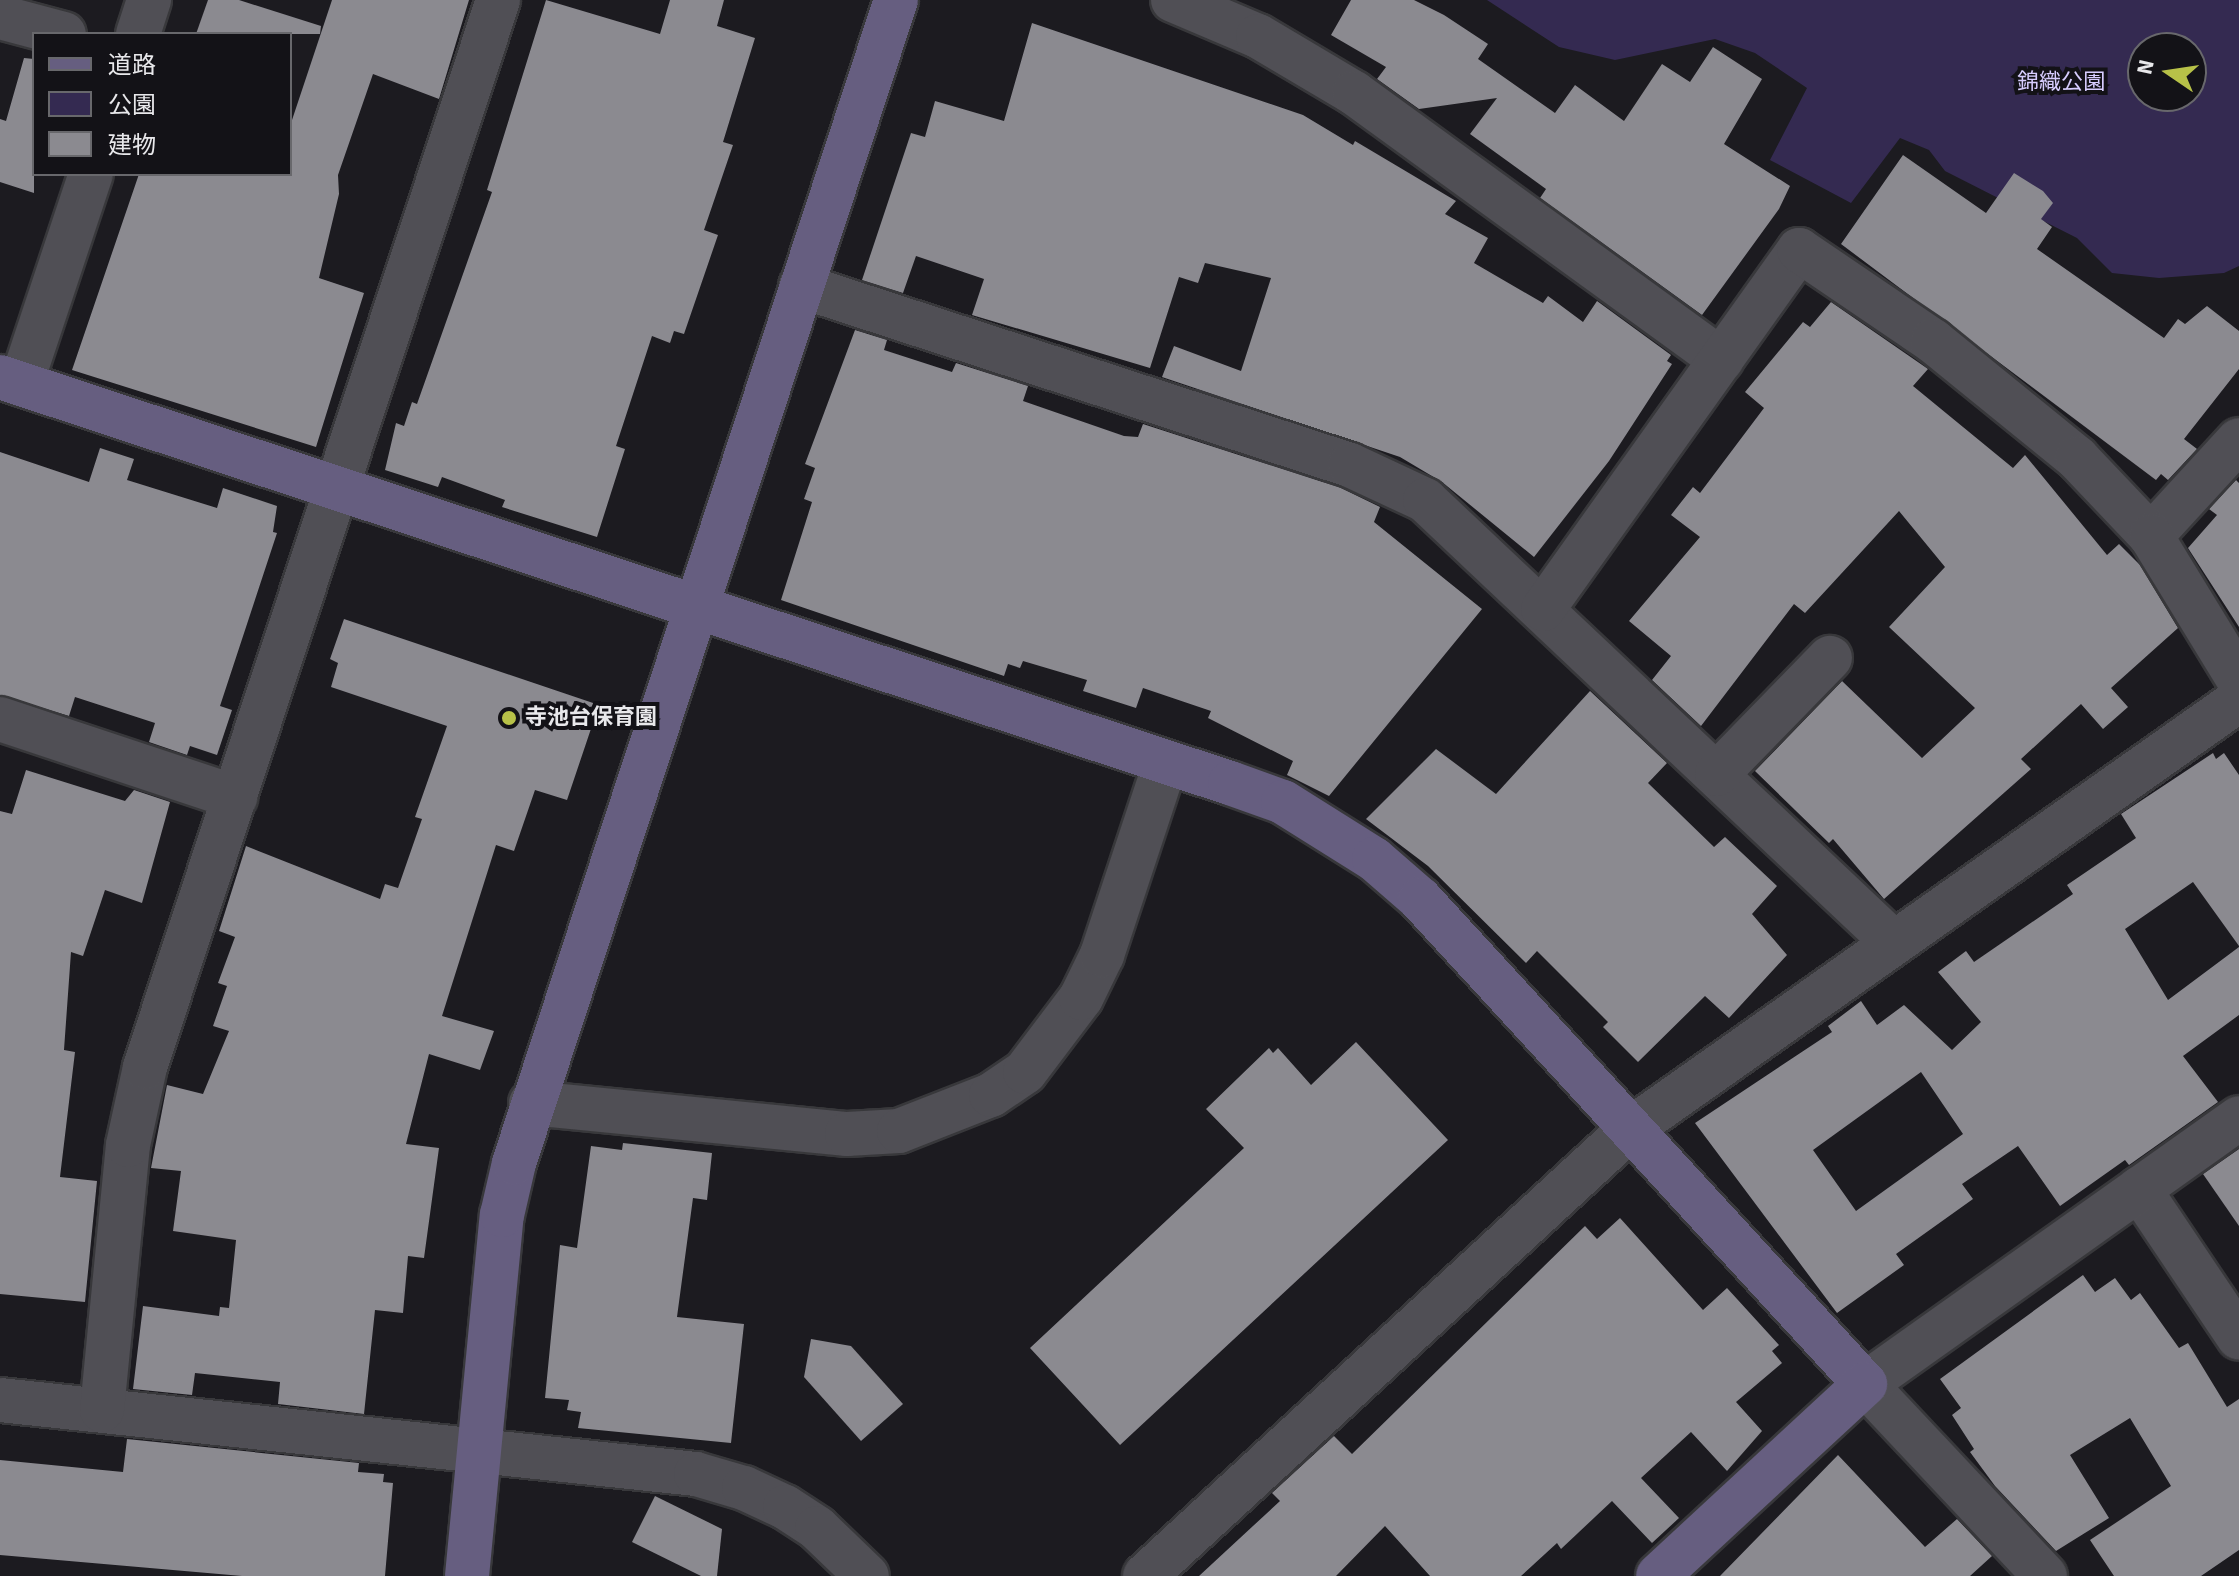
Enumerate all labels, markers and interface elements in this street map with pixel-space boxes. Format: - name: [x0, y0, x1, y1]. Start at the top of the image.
- legend: [32, 32, 292, 176]
- north arrow: [2127, 32, 2207, 112]
- text: 道路: [108, 48, 156, 83]
- text: N: [2128, 56, 2163, 78]
- park label: 錦織公園: [2017, 70, 2105, 96]
- text: 公園: [108, 88, 156, 123]
- text: 建物: [108, 128, 156, 163]
- place label: 寺池台保育園: [525, 705, 657, 731]
- marker: 寺池台保育園: [500, 709, 518, 727]

